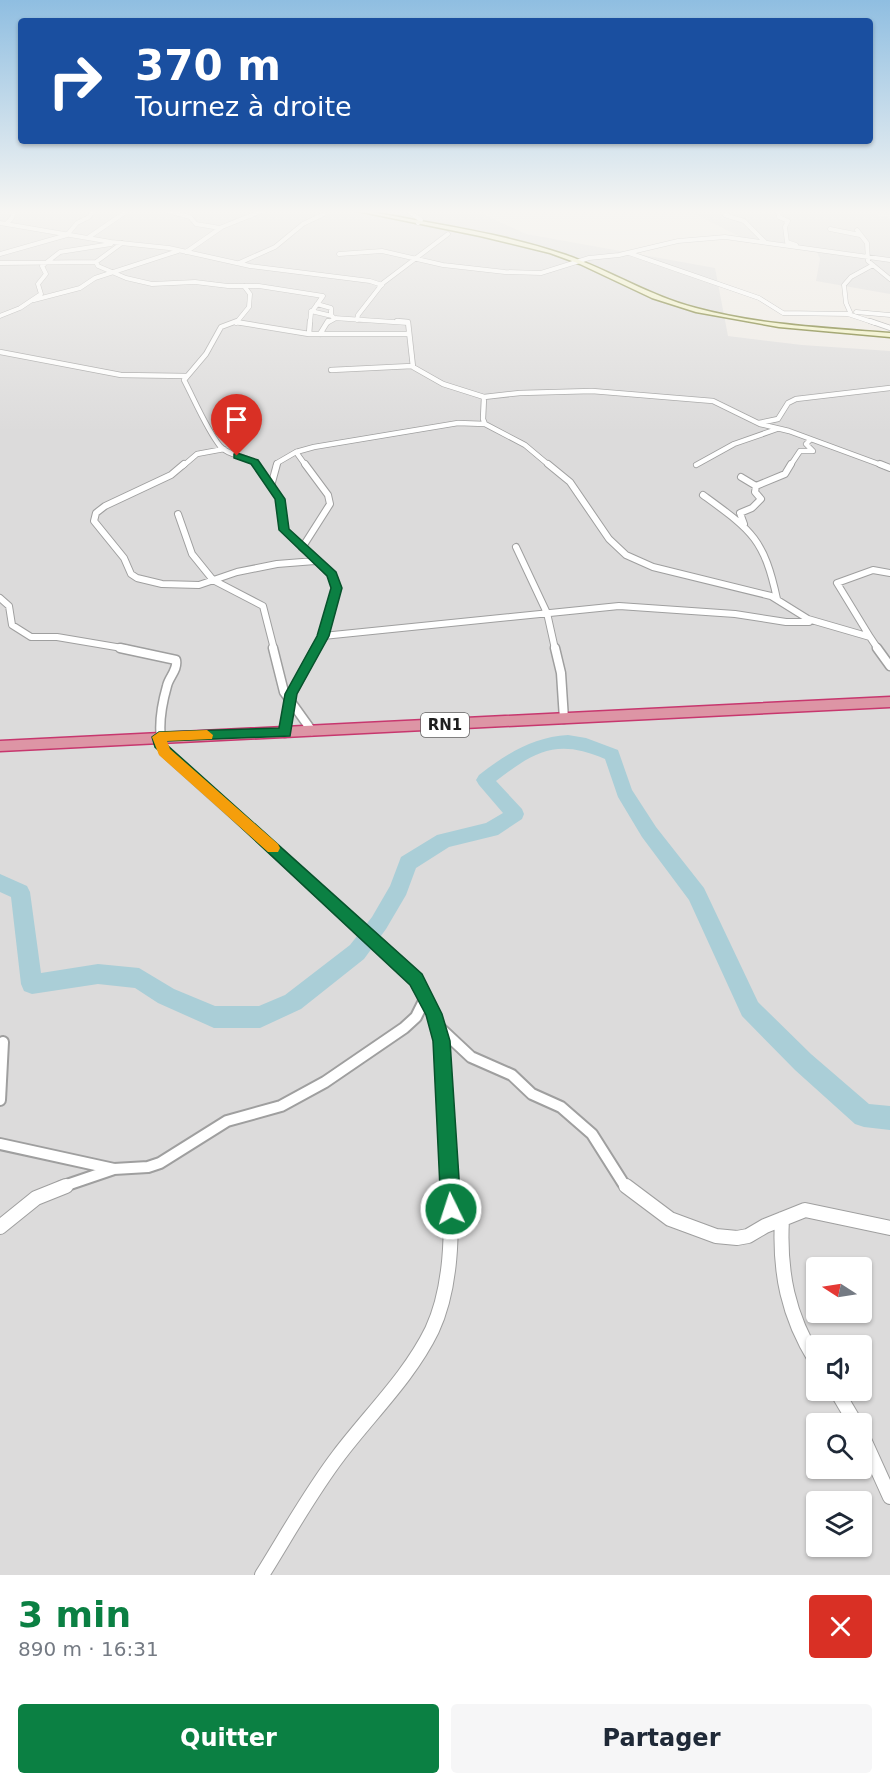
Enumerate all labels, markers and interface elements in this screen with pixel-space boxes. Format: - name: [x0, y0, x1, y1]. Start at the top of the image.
- text: 370 m: [135, 41, 281, 90]
- icon: right: [36, 42, 114, 120]
- text: Tournez à droite: [135, 91, 352, 122]
- pin: [211, 394, 262, 456]
- icon: arrive: [220, 403, 253, 436]
- road number: RN1: [421, 713, 469, 737]
- position arrow: [419, 1177, 483, 1241]
- north arrow: [806, 1257, 872, 1323]
- map controls: [806, 1257, 872, 1557]
- button: sound: [806, 1335, 872, 1401]
- button: search: [806, 1413, 872, 1479]
- button: layers: [806, 1491, 872, 1557]
- text: 3 min: [18, 1594, 131, 1635]
- button: close: [809, 1595, 872, 1658]
- text: 890 m · 16:31: [18, 1637, 159, 1661]
- button: Quitter: [18, 1704, 439, 1773]
- button: Partager: [451, 1704, 872, 1773]

